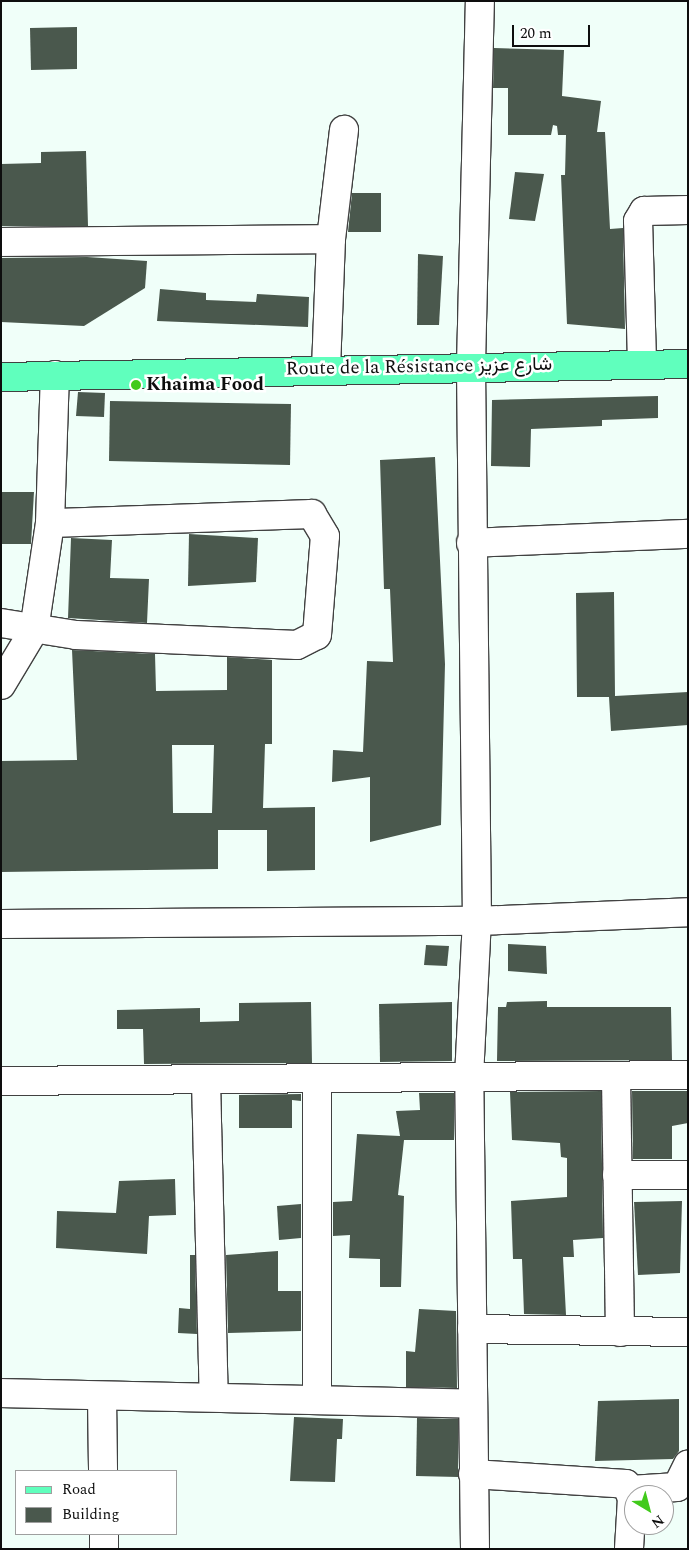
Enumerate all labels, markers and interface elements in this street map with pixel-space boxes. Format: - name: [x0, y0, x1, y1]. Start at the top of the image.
- scale bar: [514, 15, 592, 47]
- text: 20 m: [520, 22, 552, 45]
- street label: Route de la Résistance شارع عزيز: [286, 353, 552, 381]
- place label: Khaima Food: [146, 374, 264, 396]
- marker: Khaima Food: [130, 379, 142, 391]
- legend: [15, 1470, 178, 1535]
- text: Road: [62, 1478, 96, 1501]
- north arrow: [624, 1485, 674, 1535]
- text: Building: [62, 1503, 119, 1526]
- text: N: [647, 1510, 669, 1533]

